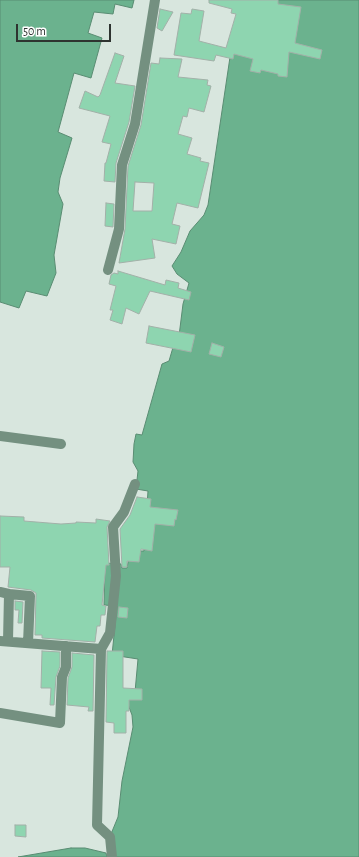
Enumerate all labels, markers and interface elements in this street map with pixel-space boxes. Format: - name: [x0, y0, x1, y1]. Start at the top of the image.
- scale bar: [18, 16, 113, 42]
- text: 50 m: [23, 25, 46, 37]

